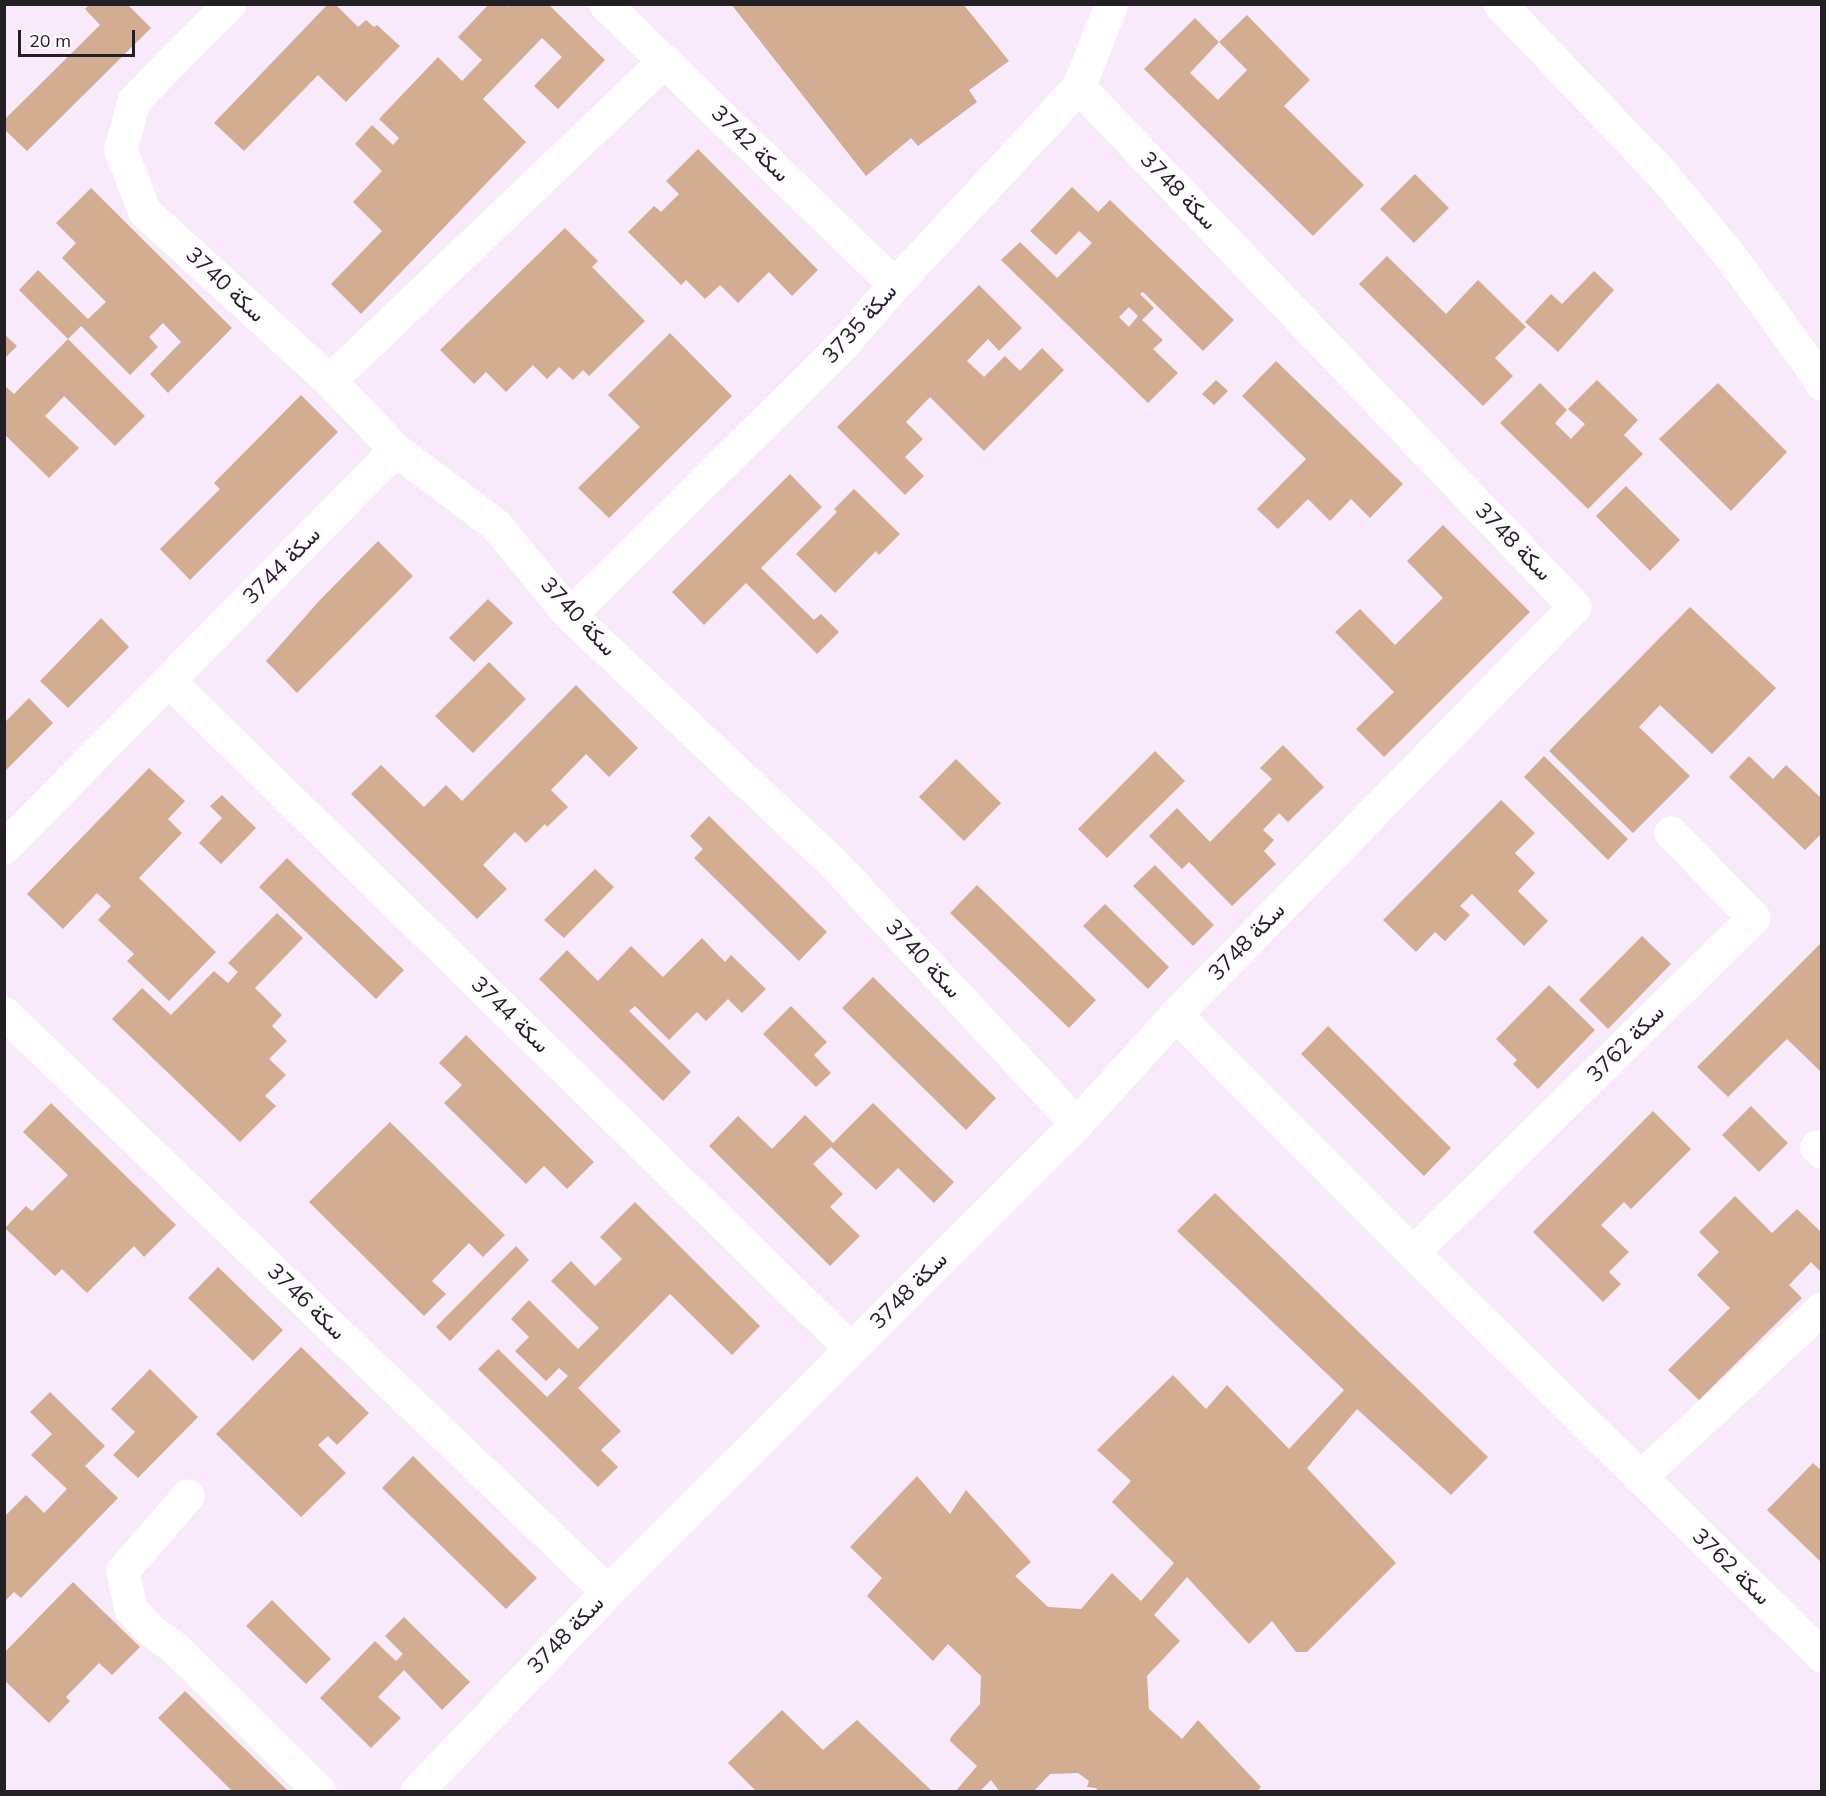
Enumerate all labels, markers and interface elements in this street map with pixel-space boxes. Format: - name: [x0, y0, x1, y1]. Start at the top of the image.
- scale bar: [21, 18, 138, 56]
- text: 20 m: [29, 29, 71, 52]
- street label: سكة 3742: [705, 100, 795, 188]
- street label: سكة 3748: [1134, 146, 1222, 236]
- street label: سكة 3740: [180, 242, 270, 328]
- street label: سكة 3735: [817, 279, 903, 369]
- street label: سكة 3748: [1469, 497, 1557, 587]
- street label: سكة 3744: [238, 522, 326, 610]
- street label: سكة 3740: [535, 572, 621, 662]
- street label: سكة 3748: [1203, 897, 1291, 987]
- street label: سكة 3740: [880, 914, 966, 1004]
- street label: سكة 3744: [465, 971, 555, 1059]
- street label: سكة 3762: [1582, 1000, 1670, 1088]
- street label: سكة 3748: [865, 1247, 953, 1335]
- street label: سكة 3746: [261, 1258, 351, 1346]
- street label: سكة 3762: [1686, 1523, 1776, 1611]
- street label: سكة 3748: [522, 1590, 610, 1680]

